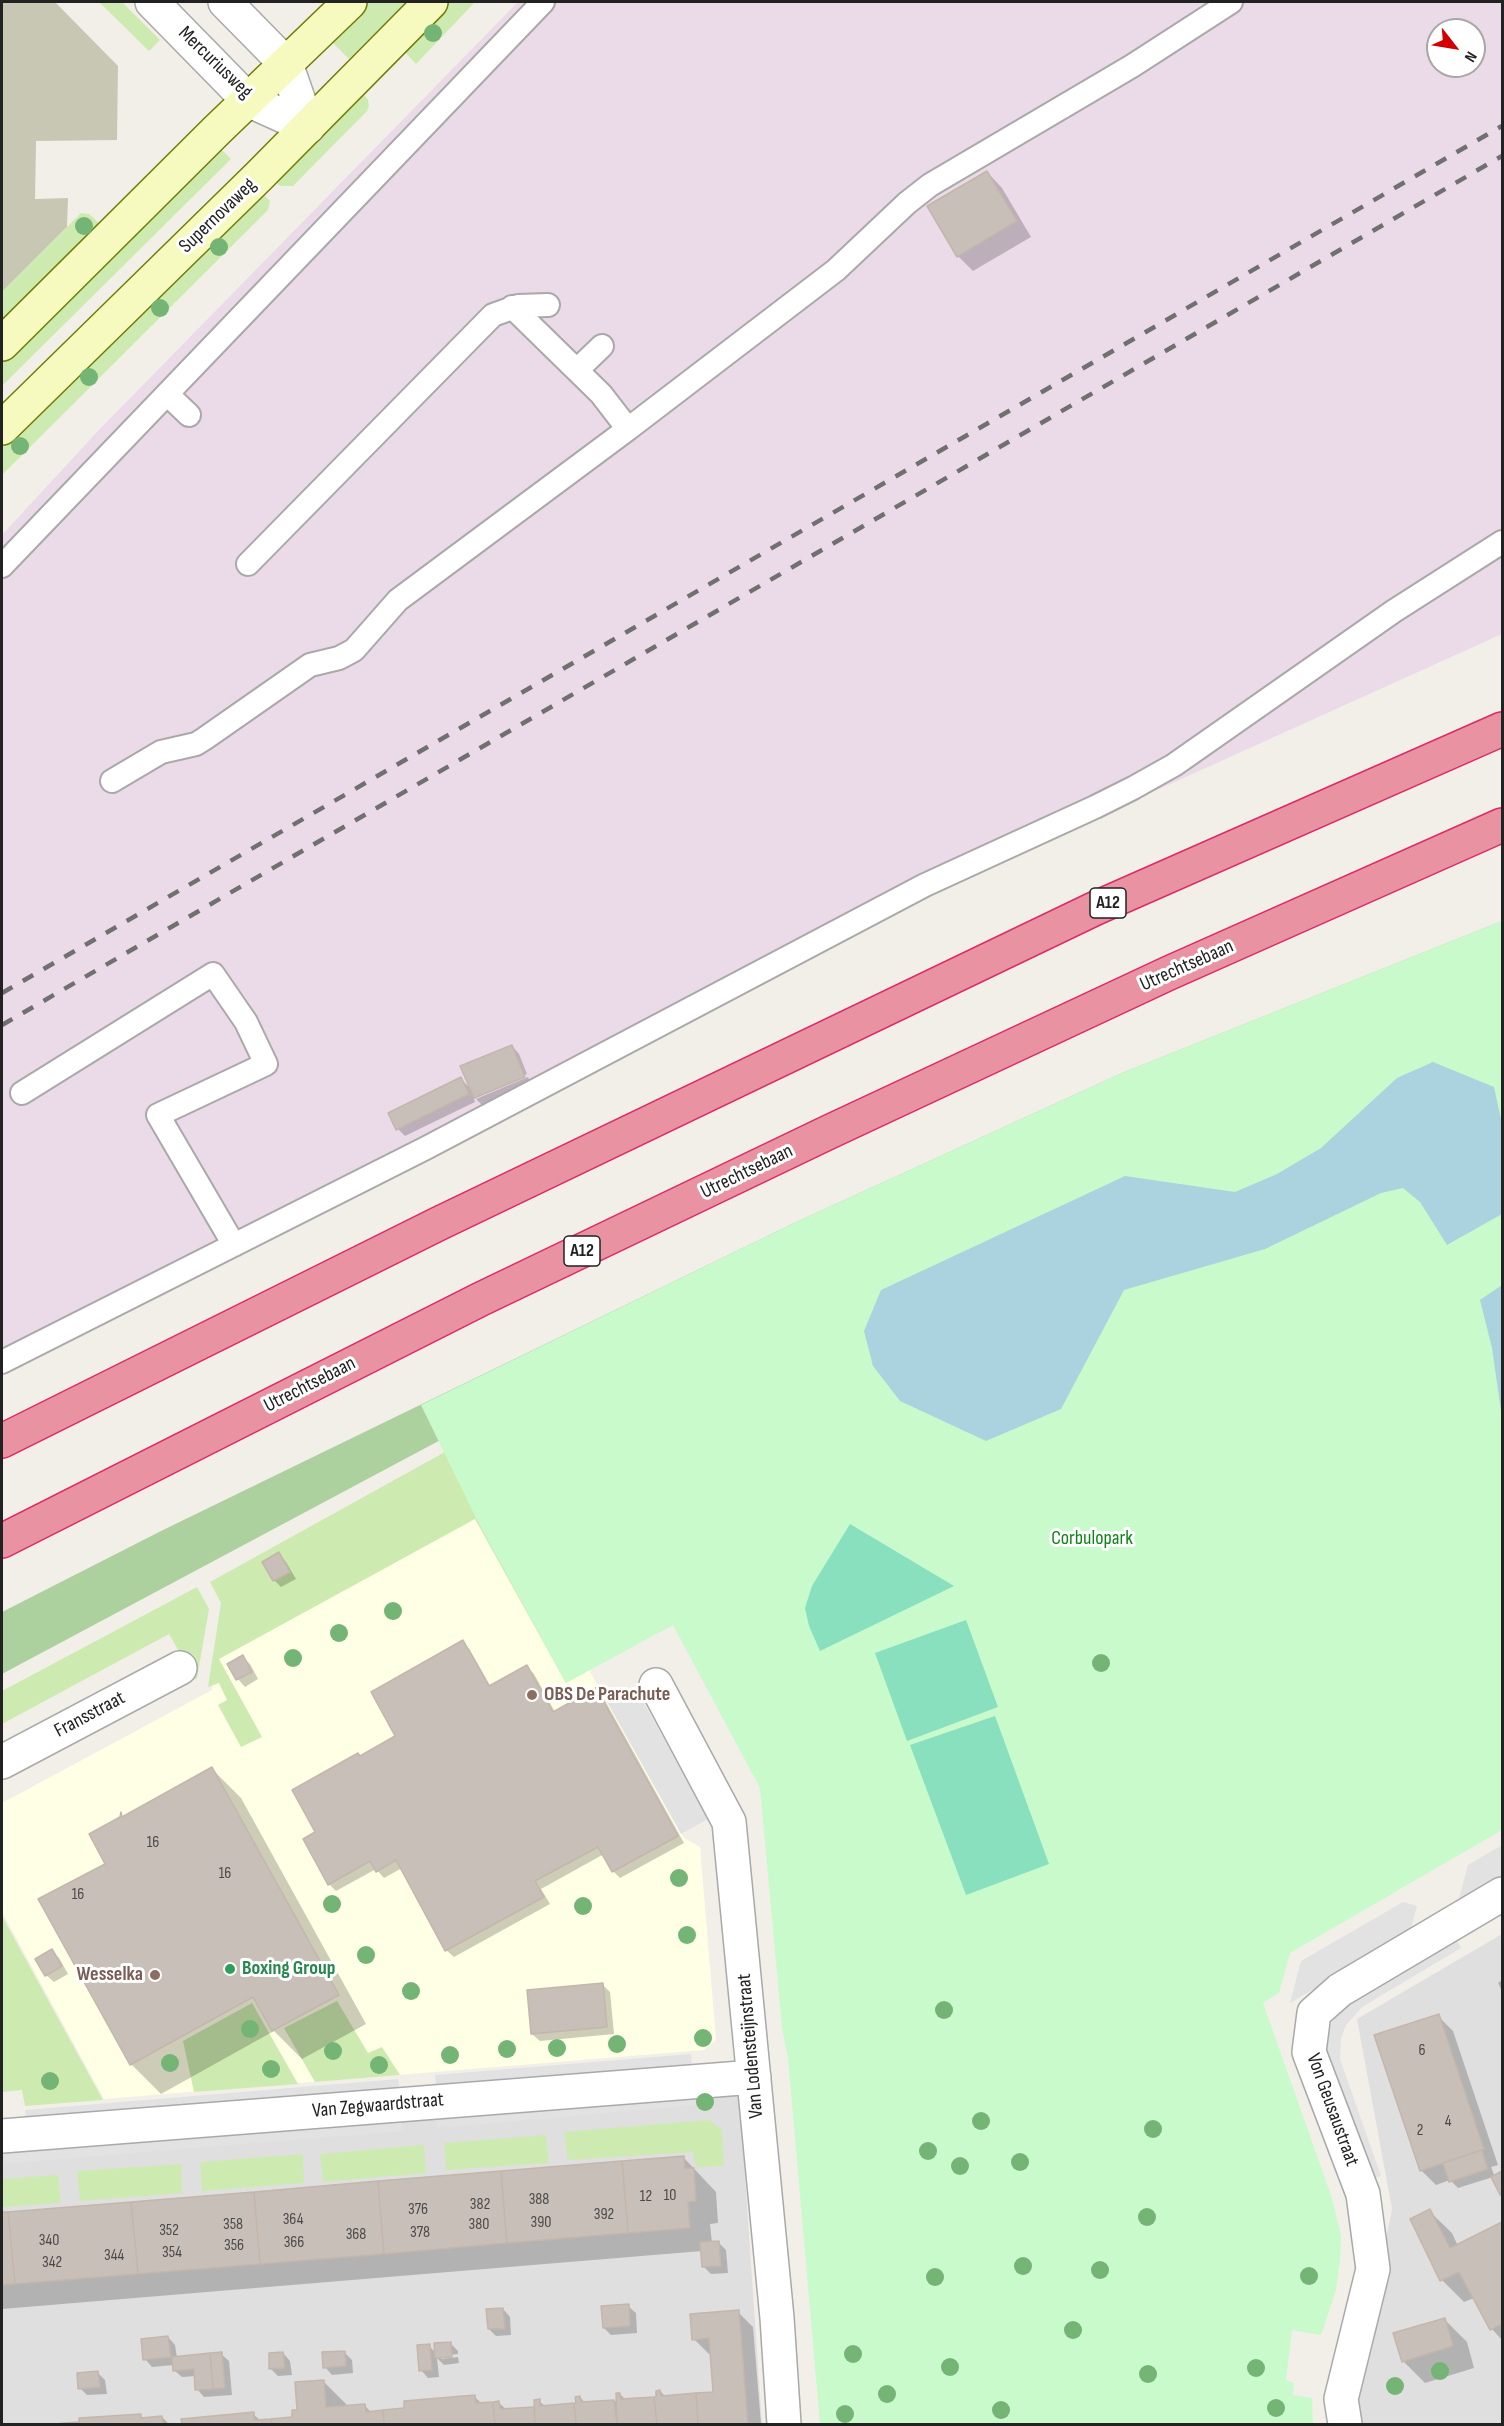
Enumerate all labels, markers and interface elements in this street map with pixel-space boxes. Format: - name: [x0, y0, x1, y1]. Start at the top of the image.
- north arrow: [1426, 18, 1486, 78]
- street label: Mercuriusweg: [173, 22, 257, 104]
- text: N: [1460, 48, 1480, 65]
- street label: Supernovaweg: [174, 173, 262, 259]
- road number: A12: [1090, 888, 1126, 918]
- street label: Utrechtsebaan: [1137, 935, 1237, 997]
- street label: Utrechtsebaan: [697, 1139, 797, 1205]
- road number: A12: [564, 1236, 600, 1266]
- street label: Utrechtsebaan: [260, 1352, 360, 1418]
- park label: Corbulopark: [1051, 1527, 1133, 1551]
- place label: OBS De Parachute: [544, 1683, 670, 1707]
- street label: Fransstraat: [51, 1686, 129, 1744]
- marker: OBS De Parachute: [525, 1688, 539, 1702]
- house number: 16: [147, 1833, 159, 1853]
- house number: 16: [219, 1864, 231, 1884]
- house number: 16: [72, 1885, 84, 1905]
- place label: Boxing Group: [242, 1957, 335, 1981]
- marker: Boxing Group: [223, 1962, 237, 1976]
- place label: Wesselka: [77, 1963, 143, 1987]
- marker: Wesselka: [148, 1968, 162, 1982]
- street label: Van Lodensteijnstraat: [733, 1973, 769, 2119]
- house number: 6: [1418, 2041, 1426, 2061]
- street label: Von Geusaustraat: [1301, 2050, 1363, 2170]
- street label: Van Zegwaardstraat: [311, 2088, 445, 2124]
- house number: 4: [1445, 2112, 1451, 2132]
- house number: 2: [1417, 2121, 1423, 2141]
- house number: 10: [664, 2186, 676, 2206]
- house number: 12: [640, 2187, 652, 2207]
- house number: 388: [529, 2190, 549, 2210]
- house number: 382: [470, 2195, 490, 2215]
- house number: 376: [408, 2200, 428, 2220]
- house number: 392: [594, 2205, 614, 2225]
- house number: 364: [283, 2210, 303, 2230]
- house number: 390: [531, 2213, 551, 2233]
- house number: 358: [223, 2215, 243, 2235]
- house number: 380: [469, 2215, 489, 2235]
- house number: 352: [159, 2221, 179, 2241]
- house number: 378: [410, 2223, 430, 2243]
- house number: 368: [346, 2225, 366, 2245]
- house number: 340: [39, 2231, 59, 2251]
- house number: 366: [284, 2233, 304, 2253]
- house number: 356: [224, 2236, 244, 2256]
- house number: 354: [162, 2243, 182, 2263]
- house number: 344: [104, 2246, 124, 2266]
- house number: 342: [42, 2253, 62, 2273]

